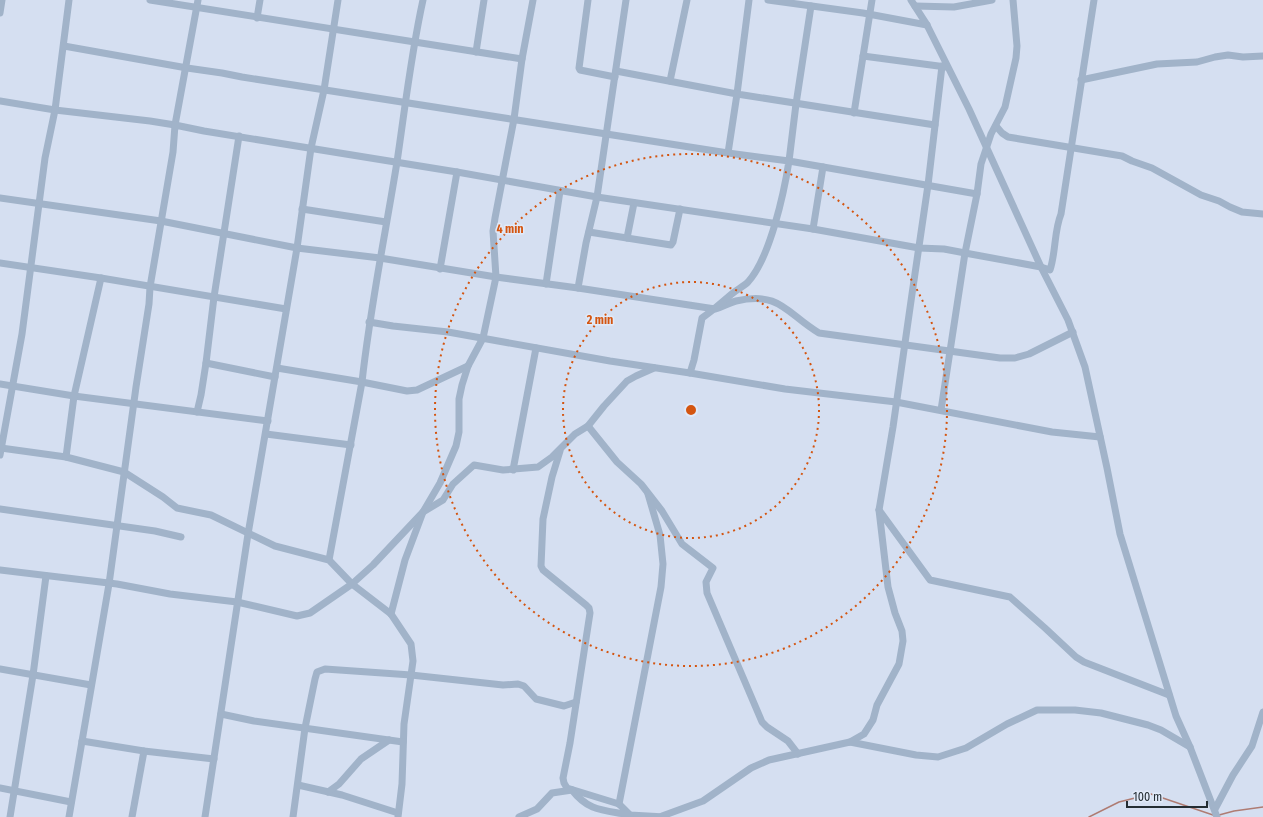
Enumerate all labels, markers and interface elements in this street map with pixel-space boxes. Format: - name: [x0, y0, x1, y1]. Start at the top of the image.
- text: 4 min: [496, 222, 524, 236]
- text: 2 min: [586, 313, 613, 327]
- centre of rings: [684, 403, 698, 417]
- scale bar: [1127, 783, 1207, 809]
- text: 100 m: [1133, 790, 1162, 804]

